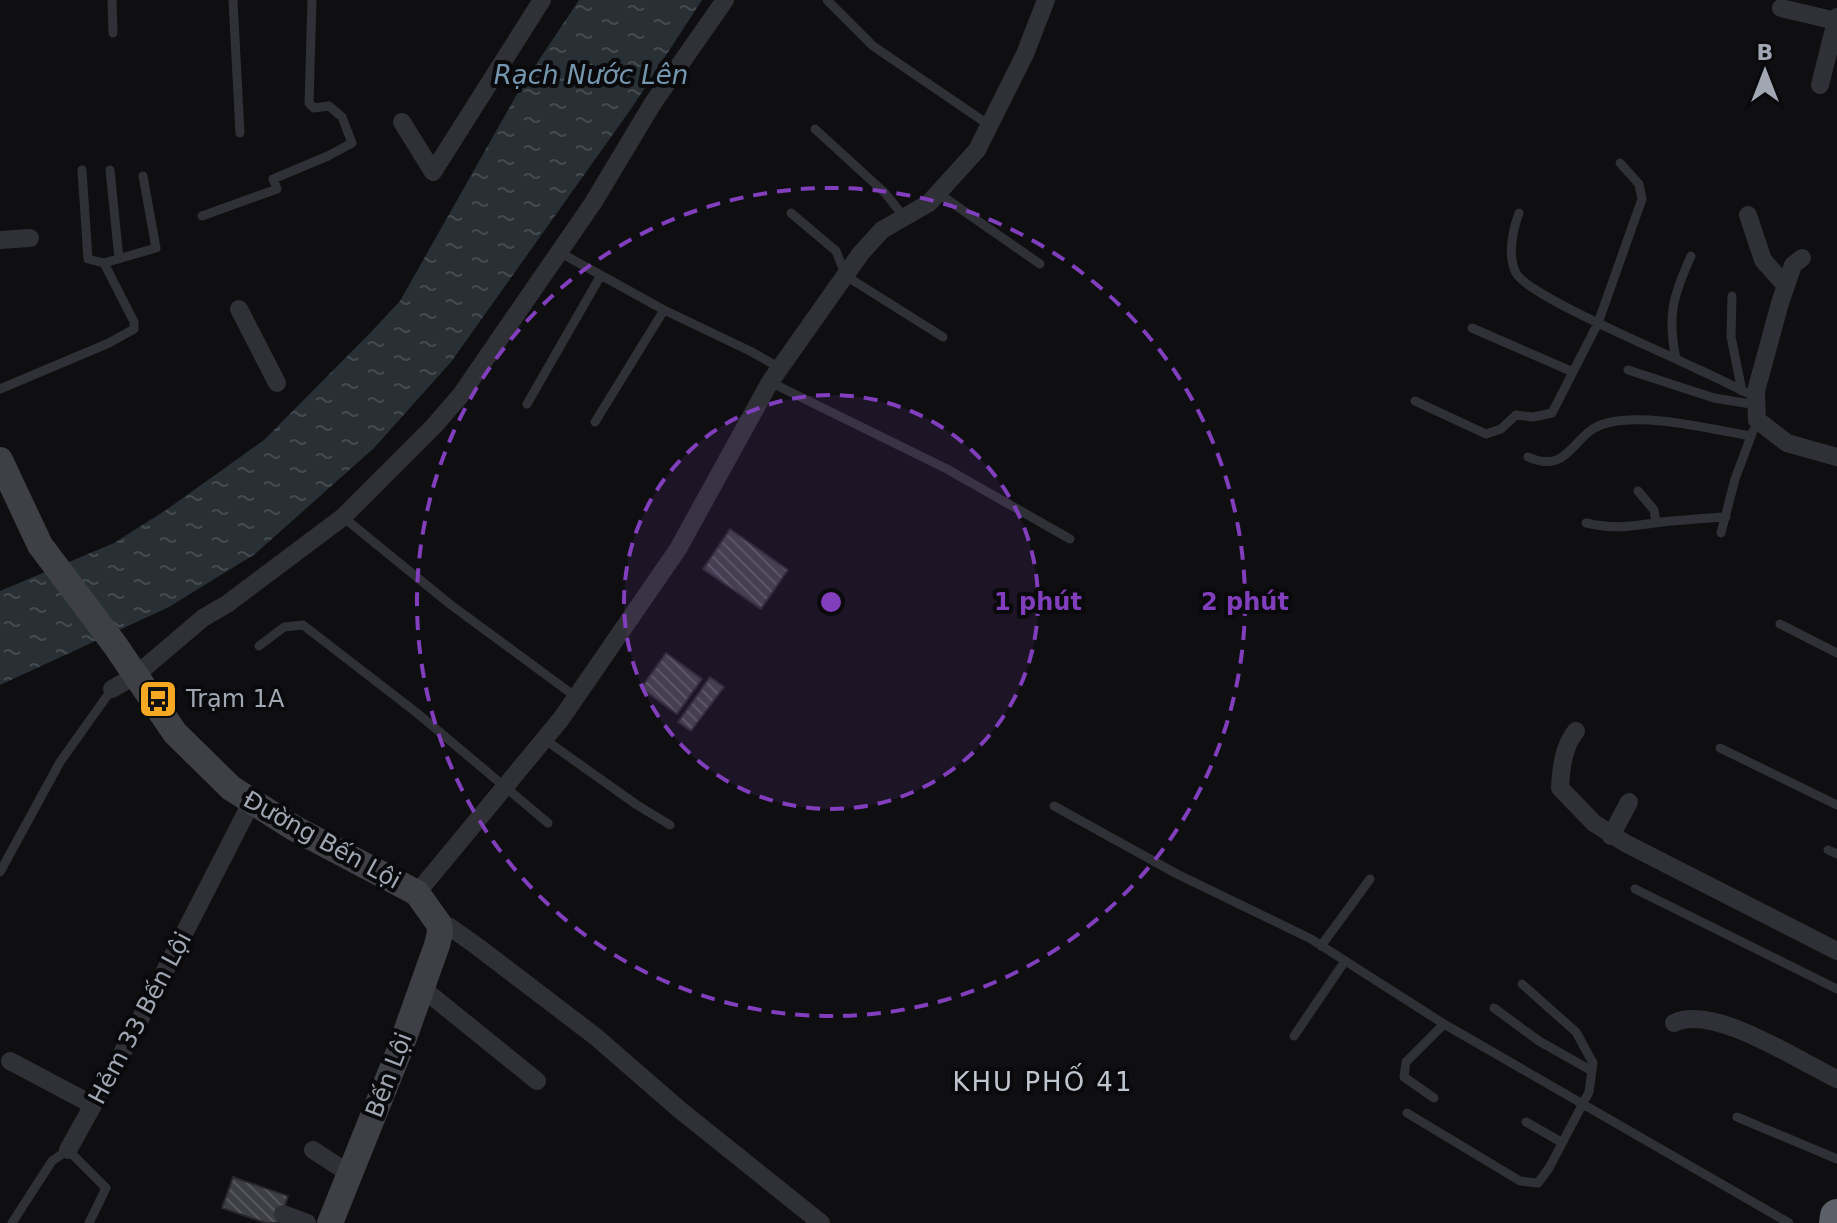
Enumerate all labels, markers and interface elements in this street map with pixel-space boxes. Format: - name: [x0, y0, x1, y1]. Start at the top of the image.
- north arrow: [1725, 32, 1805, 112]
- text: B: [1757, 40, 1773, 65]
- water label: Rạch Nước Lên: [494, 60, 688, 90]
- centre of rings: [817, 588, 845, 616]
- text: 1 phút: [994, 588, 1082, 616]
- text: 2 phút: [1201, 588, 1289, 616]
- bus stop icon: Trạm 1A: [137, 678, 179, 720]
- place label: Trạm 1A: [185, 685, 285, 713]
- street label: Đường Bến Lội: [239, 785, 405, 895]
- street label: Hẻm 33 Bến Lội: [83, 927, 197, 1109]
- street label: Bến Lội: [360, 1029, 418, 1121]
- district label: KHU PHỐ 41: [953, 1063, 1133, 1097]

